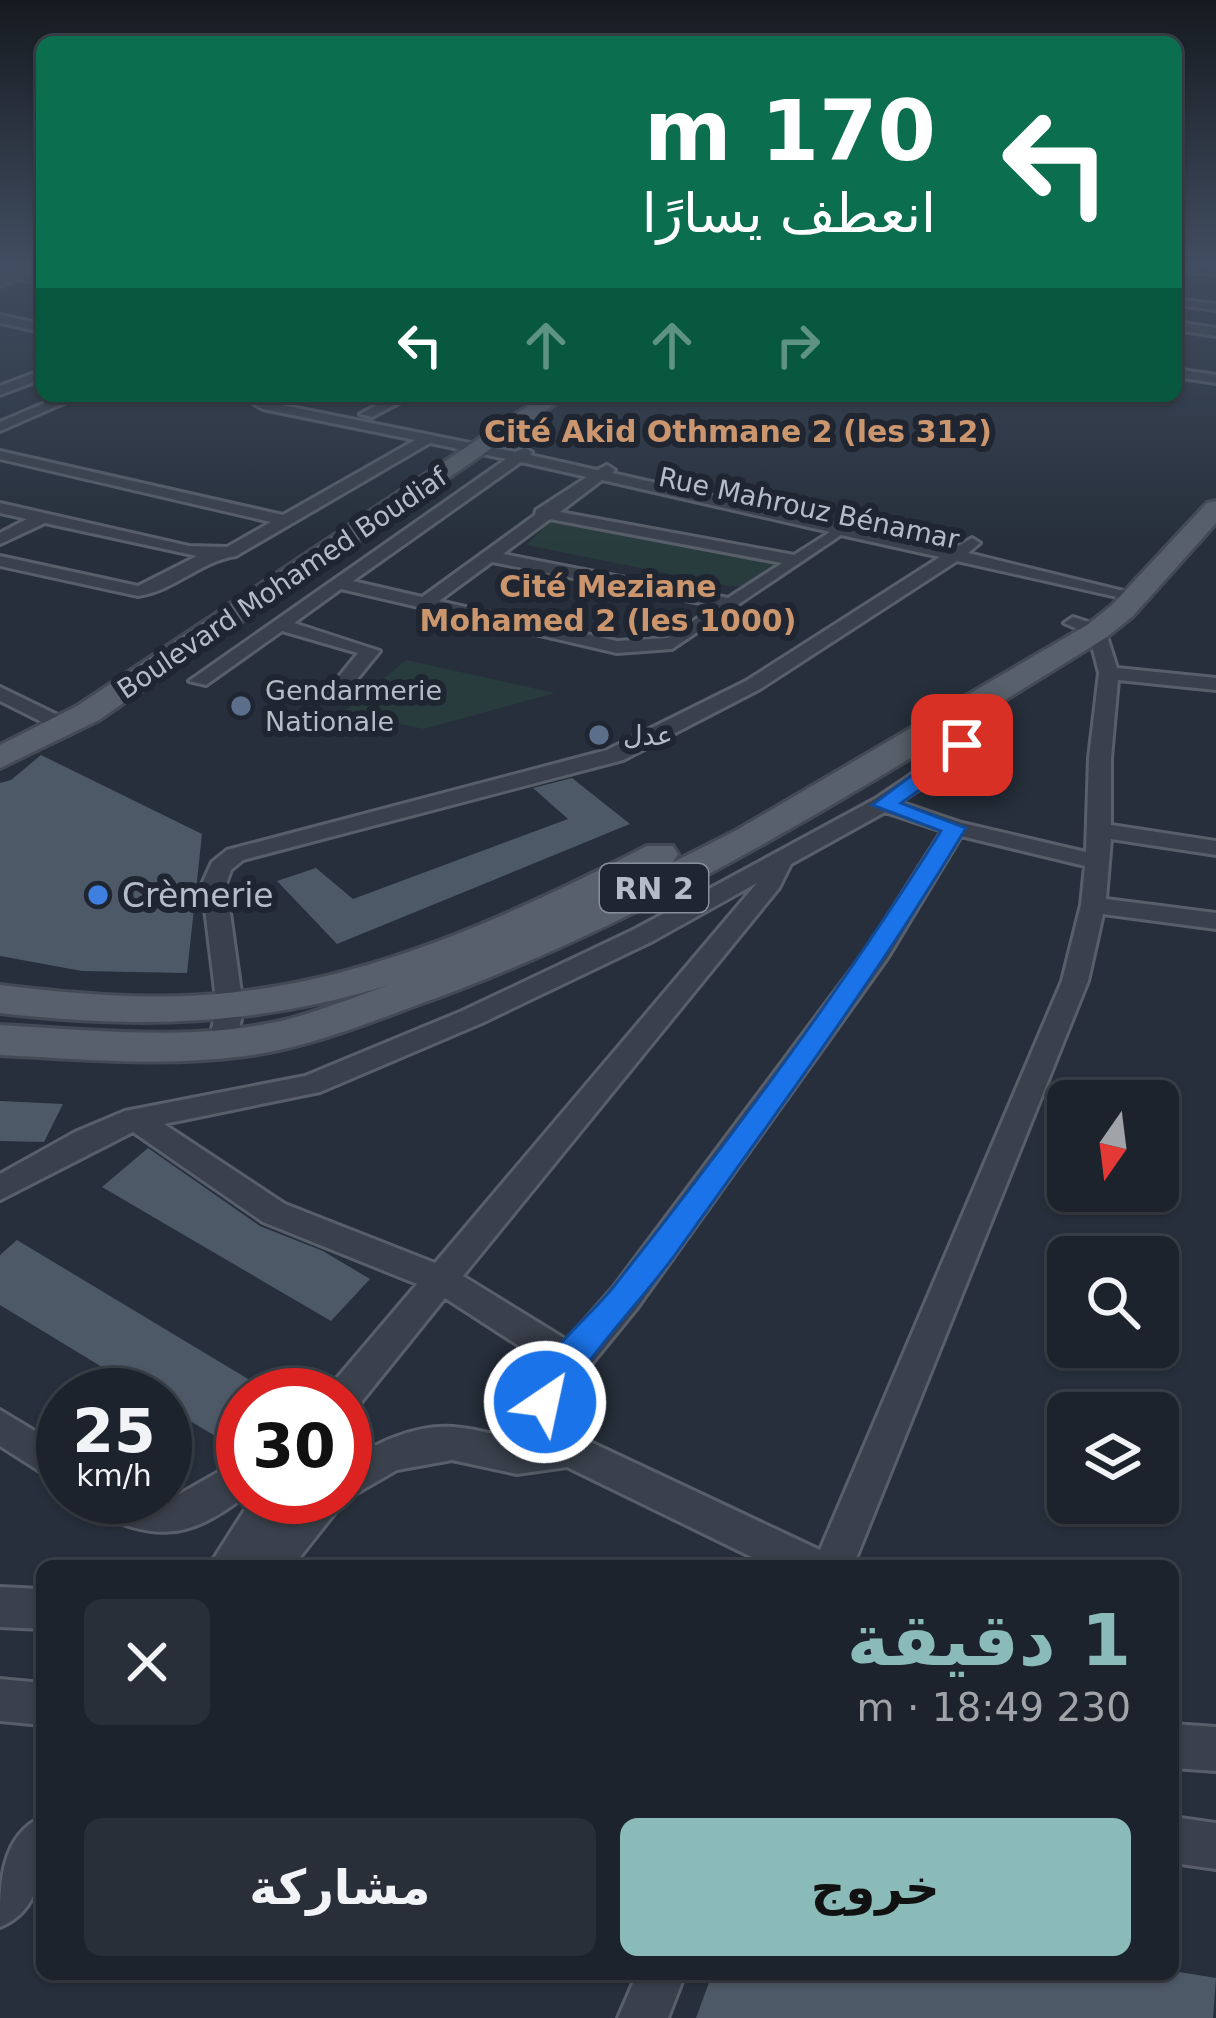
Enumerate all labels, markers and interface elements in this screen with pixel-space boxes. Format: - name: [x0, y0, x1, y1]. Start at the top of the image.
- text: 170 m: [644, 82, 936, 180]
- icon: left: [978, 84, 1134, 240]
- text: انعطف يسارًا: [642, 182, 936, 245]
- icon: left: [387, 312, 453, 378]
- icon: ahead: [513, 312, 579, 378]
- icon: ahead: [639, 312, 705, 378]
- icon: right: [765, 312, 831, 378]
- district label: Cité Akid Othmane 2 (les 312): [484, 414, 992, 449]
- street label: Boulevard Mohamed Boudiaf: [112, 460, 454, 705]
- street label: Rue Mahrouz Bénamar: [656, 461, 963, 555]
- district label: Cité Meziane Mohamed 2 (les 1000): [420, 569, 796, 638]
- place label: Gendarmerie Nationale: [265, 675, 442, 737]
- marker: Gendarmerie Nationale: [228, 693, 254, 719]
- pin: [911, 694, 1013, 796]
- icon: arrive: [929, 712, 995, 778]
- place label: عدل: [623, 720, 673, 751]
- marker: عدل: [586, 722, 612, 748]
- road number: RN 2: [600, 864, 708, 912]
- place label: Crèmerie: [122, 876, 274, 915]
- marker: Crèmerie: [85, 882, 111, 908]
- north arrow: [1047, 1080, 1179, 1212]
- map controls: [1047, 1080, 1179, 1524]
- button: search: [1047, 1236, 1179, 1368]
- position arrow: [482, 1339, 608, 1465]
- speed limit sign: 30: [216, 1368, 372, 1524]
- button: layers: [1047, 1392, 1179, 1524]
- text: 25: [72, 1396, 156, 1466]
- text: km/h: [76, 1458, 152, 1493]
- text: 1 دقيقة: [847, 1598, 1131, 1682]
- button: close: [84, 1599, 210, 1725]
- text: 230 m · 18:49: [857, 1685, 1131, 1730]
- button: مشاركة: [84, 1818, 596, 1956]
- button: خروج: [620, 1818, 1131, 1956]

